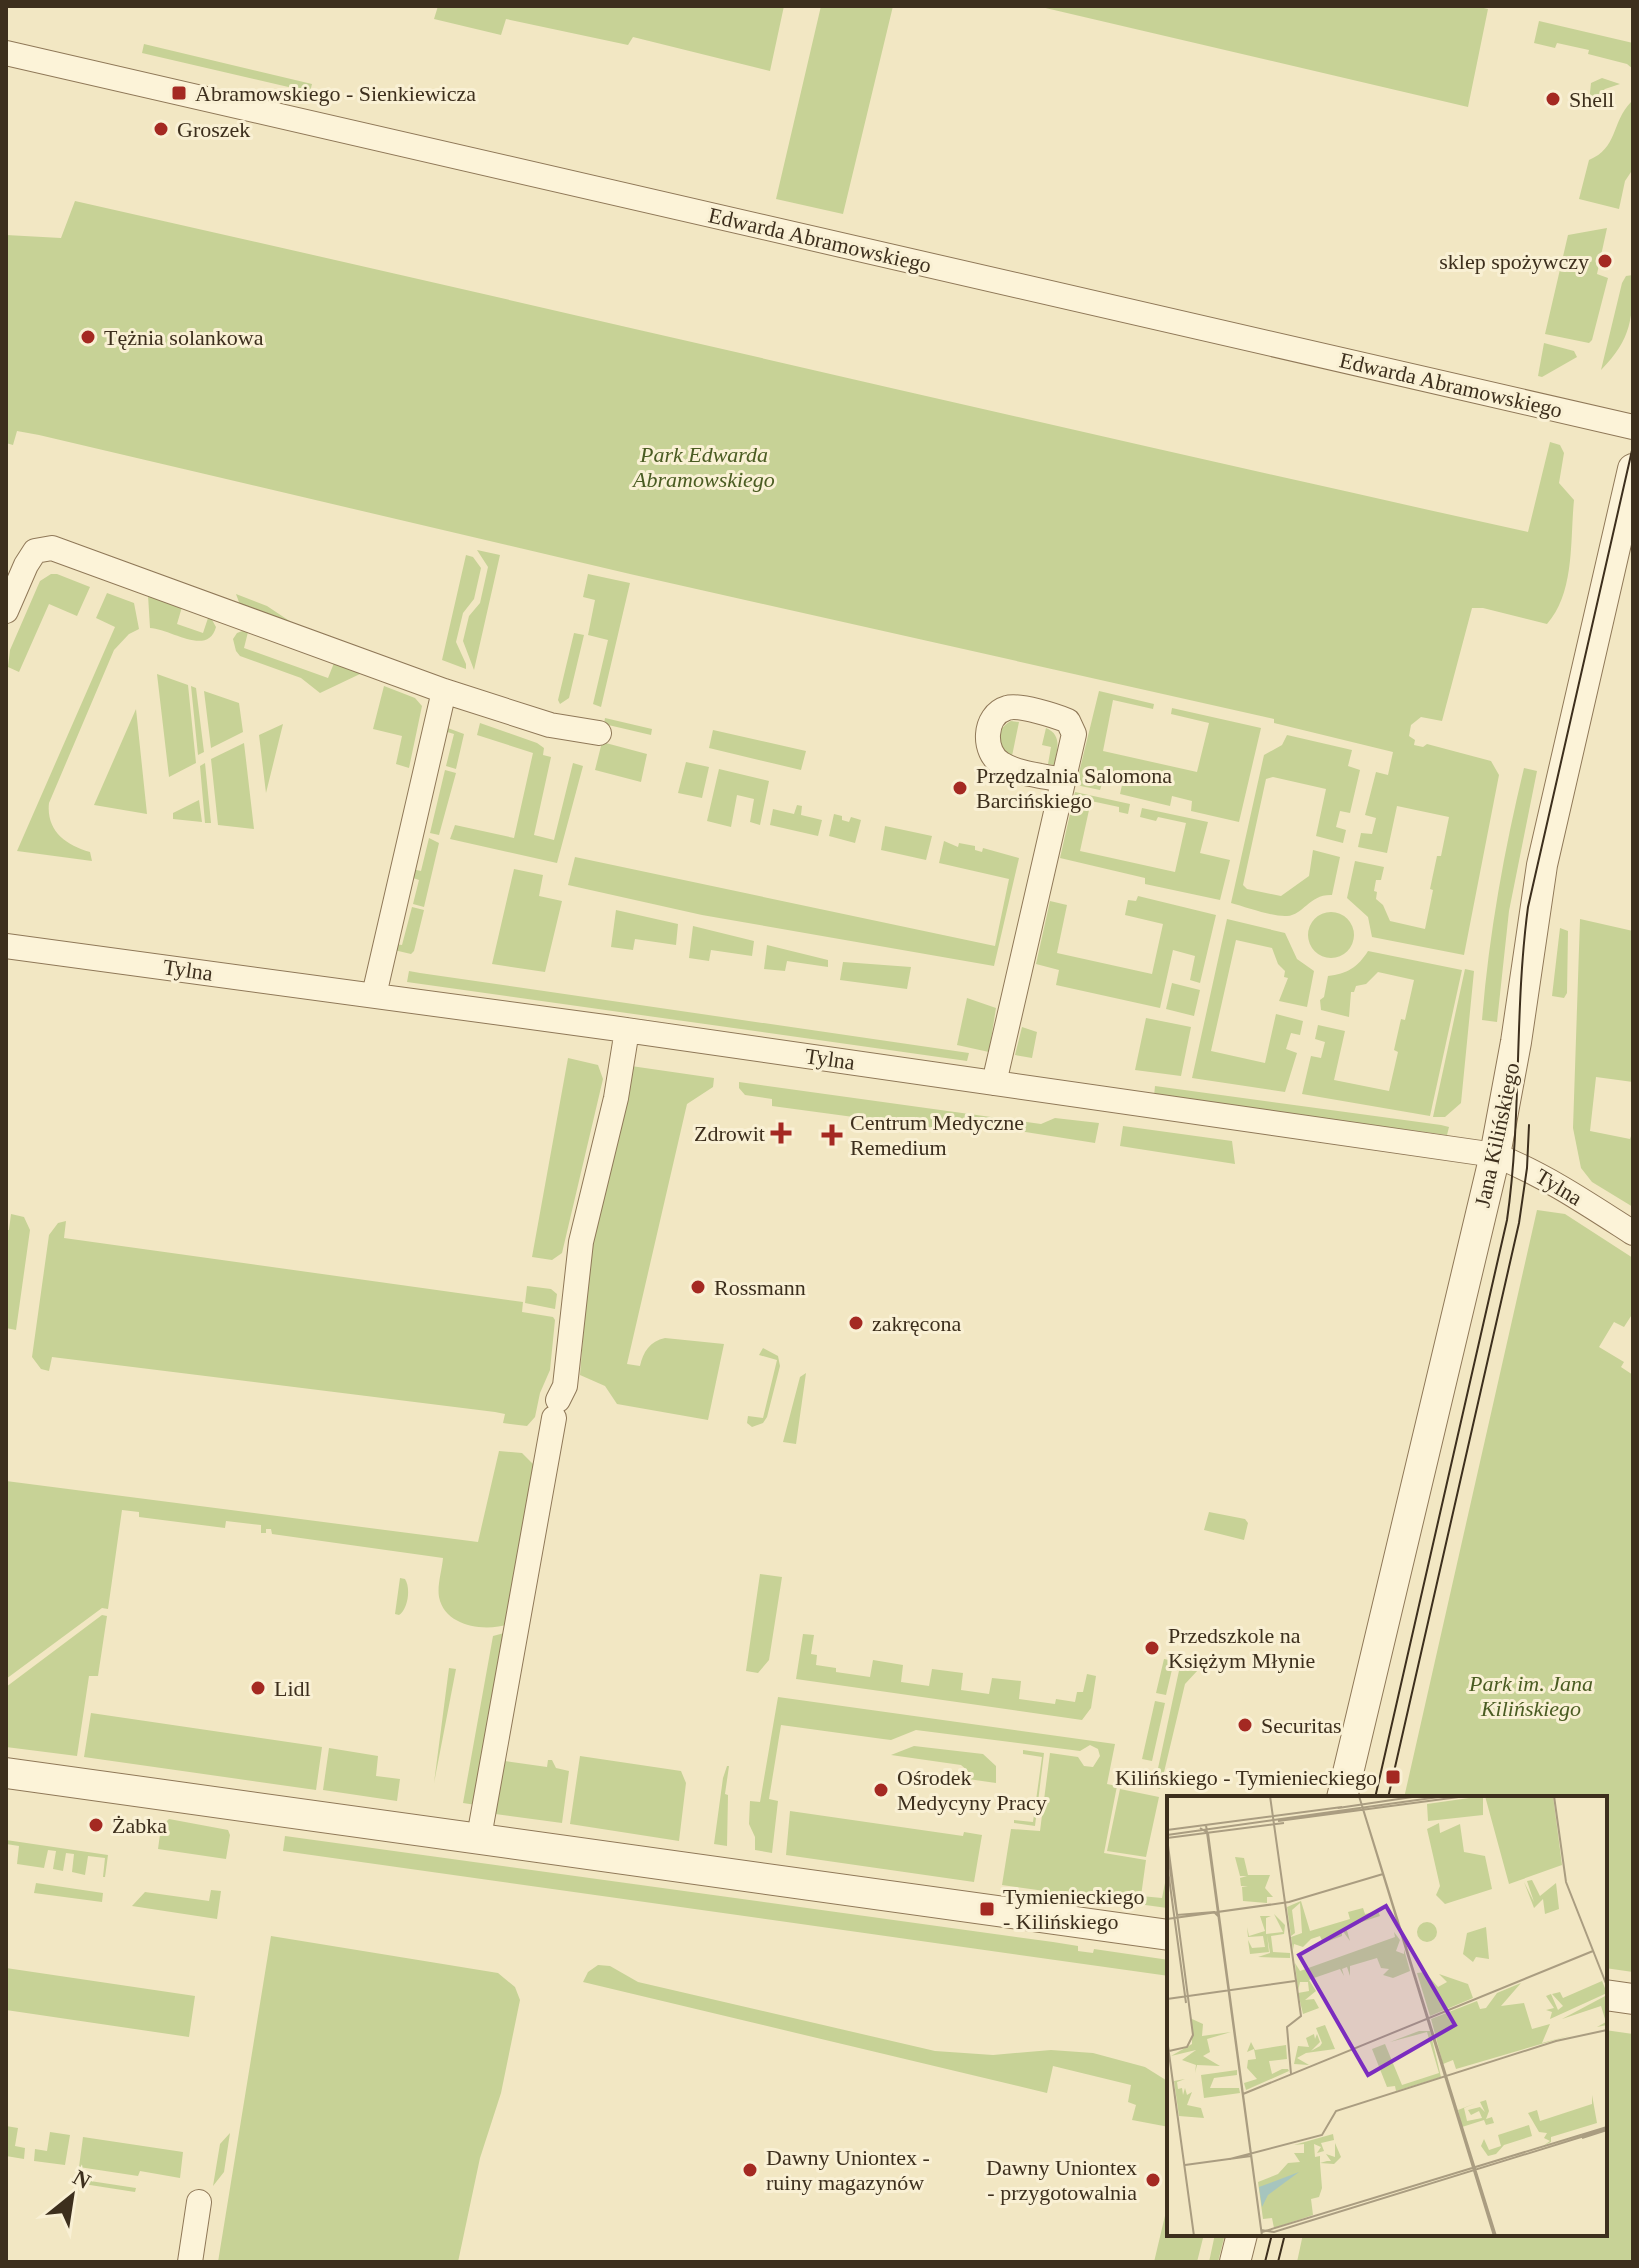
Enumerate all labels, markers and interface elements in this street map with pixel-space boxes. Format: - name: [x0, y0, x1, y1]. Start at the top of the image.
- place label: Abramowskiego - Sienkiewicza: [195, 81, 476, 106]
- marker: Abramowskiego - Sienkiewicza: [170, 84, 188, 102]
- place label: Shell: [1569, 87, 1614, 112]
- marker: Shell: [1544, 90, 1562, 108]
- place label: Groszek: [177, 117, 250, 142]
- marker: Groszek: [152, 120, 170, 138]
- street label: Edwarda Abramowskiego: [706, 202, 934, 278]
- place label: sklep spożywczy: [1439, 249, 1589, 274]
- marker: sklep spożywczy: [1596, 252, 1614, 270]
- place label: Tężnia solankowa: [104, 325, 264, 350]
- marker: Tężnia solankowa: [79, 328, 97, 346]
- street label: Edwarda Abramowskiego: [1337, 347, 1565, 423]
- park label: Park Edwarda Abramowskiego: [631, 442, 775, 492]
- place label: Przędzalnia Salomona Barcińskiego: [976, 763, 1172, 813]
- marker: Przędzalnia Salomona Barcińskiego: [951, 779, 969, 797]
- street label: Tylna: [162, 954, 215, 986]
- street label: Tylna: [804, 1043, 857, 1075]
- street label: Jana Kilińskiego: [1469, 1060, 1525, 1210]
- place label: Centrum Medyczne Remedium: [850, 1110, 1024, 1160]
- place label: Zdrowit: [694, 1121, 765, 1146]
- marker: Zdrowit: [772, 1124, 790, 1142]
- marker: Centrum Medyczne Remedium: [821, 1124, 843, 1146]
- street label: Tylna: [1531, 1163, 1587, 1211]
- place label: Rossmann: [714, 1275, 806, 1300]
- marker: Rossmann: [689, 1278, 707, 1296]
- place label: zakręcona: [872, 1311, 961, 1336]
- marker: zakręcona: [847, 1314, 865, 1332]
- place label: Przedszkole na Księżym Młynie: [1168, 1623, 1315, 1673]
- marker: Przedszkole na Księżym Młynie: [1143, 1639, 1161, 1657]
- park label: Park im. Jana Kilińskiego: [1468, 1671, 1593, 1721]
- place label: Lidl: [274, 1676, 311, 1701]
- marker: Lidl: [249, 1679, 267, 1697]
- place label: Securitas: [1261, 1713, 1342, 1738]
- marker: Securitas: [1236, 1716, 1254, 1734]
- place label: Ośrodek Medycyny Pracy: [897, 1765, 1047, 1815]
- place label: Kilińskiego - Tymienieckiego: [1115, 1765, 1377, 1790]
- marker: Kilińskiego - Tymienieckiego: [1384, 1768, 1402, 1786]
- marker: Ośrodek Medycyny Pracy: [872, 1781, 890, 1799]
- inset map: [1167, 1796, 1607, 2236]
- place label: Żabka: [112, 1813, 167, 1838]
- marker: Żabka: [87, 1816, 105, 1834]
- place label: Tymienieckiego - Kilińskiego: [1003, 1884, 1144, 1934]
- marker: Tymienieckiego - Kilińskiego: [978, 1900, 996, 1918]
- place label: Dawny Uniontex - ruiny magazynów: [766, 2145, 930, 2195]
- place label: Dawny Uniontex - przygotowalnia: [986, 2155, 1137, 2205]
- north arrow: [32, 2156, 112, 2236]
- marker: Dawny Uniontex - ruiny magazynów: [741, 2161, 759, 2179]
- text: N: [69, 2164, 95, 2194]
- marker: Dawny Uniontex - przygotowalnia: [1144, 2171, 1162, 2189]

